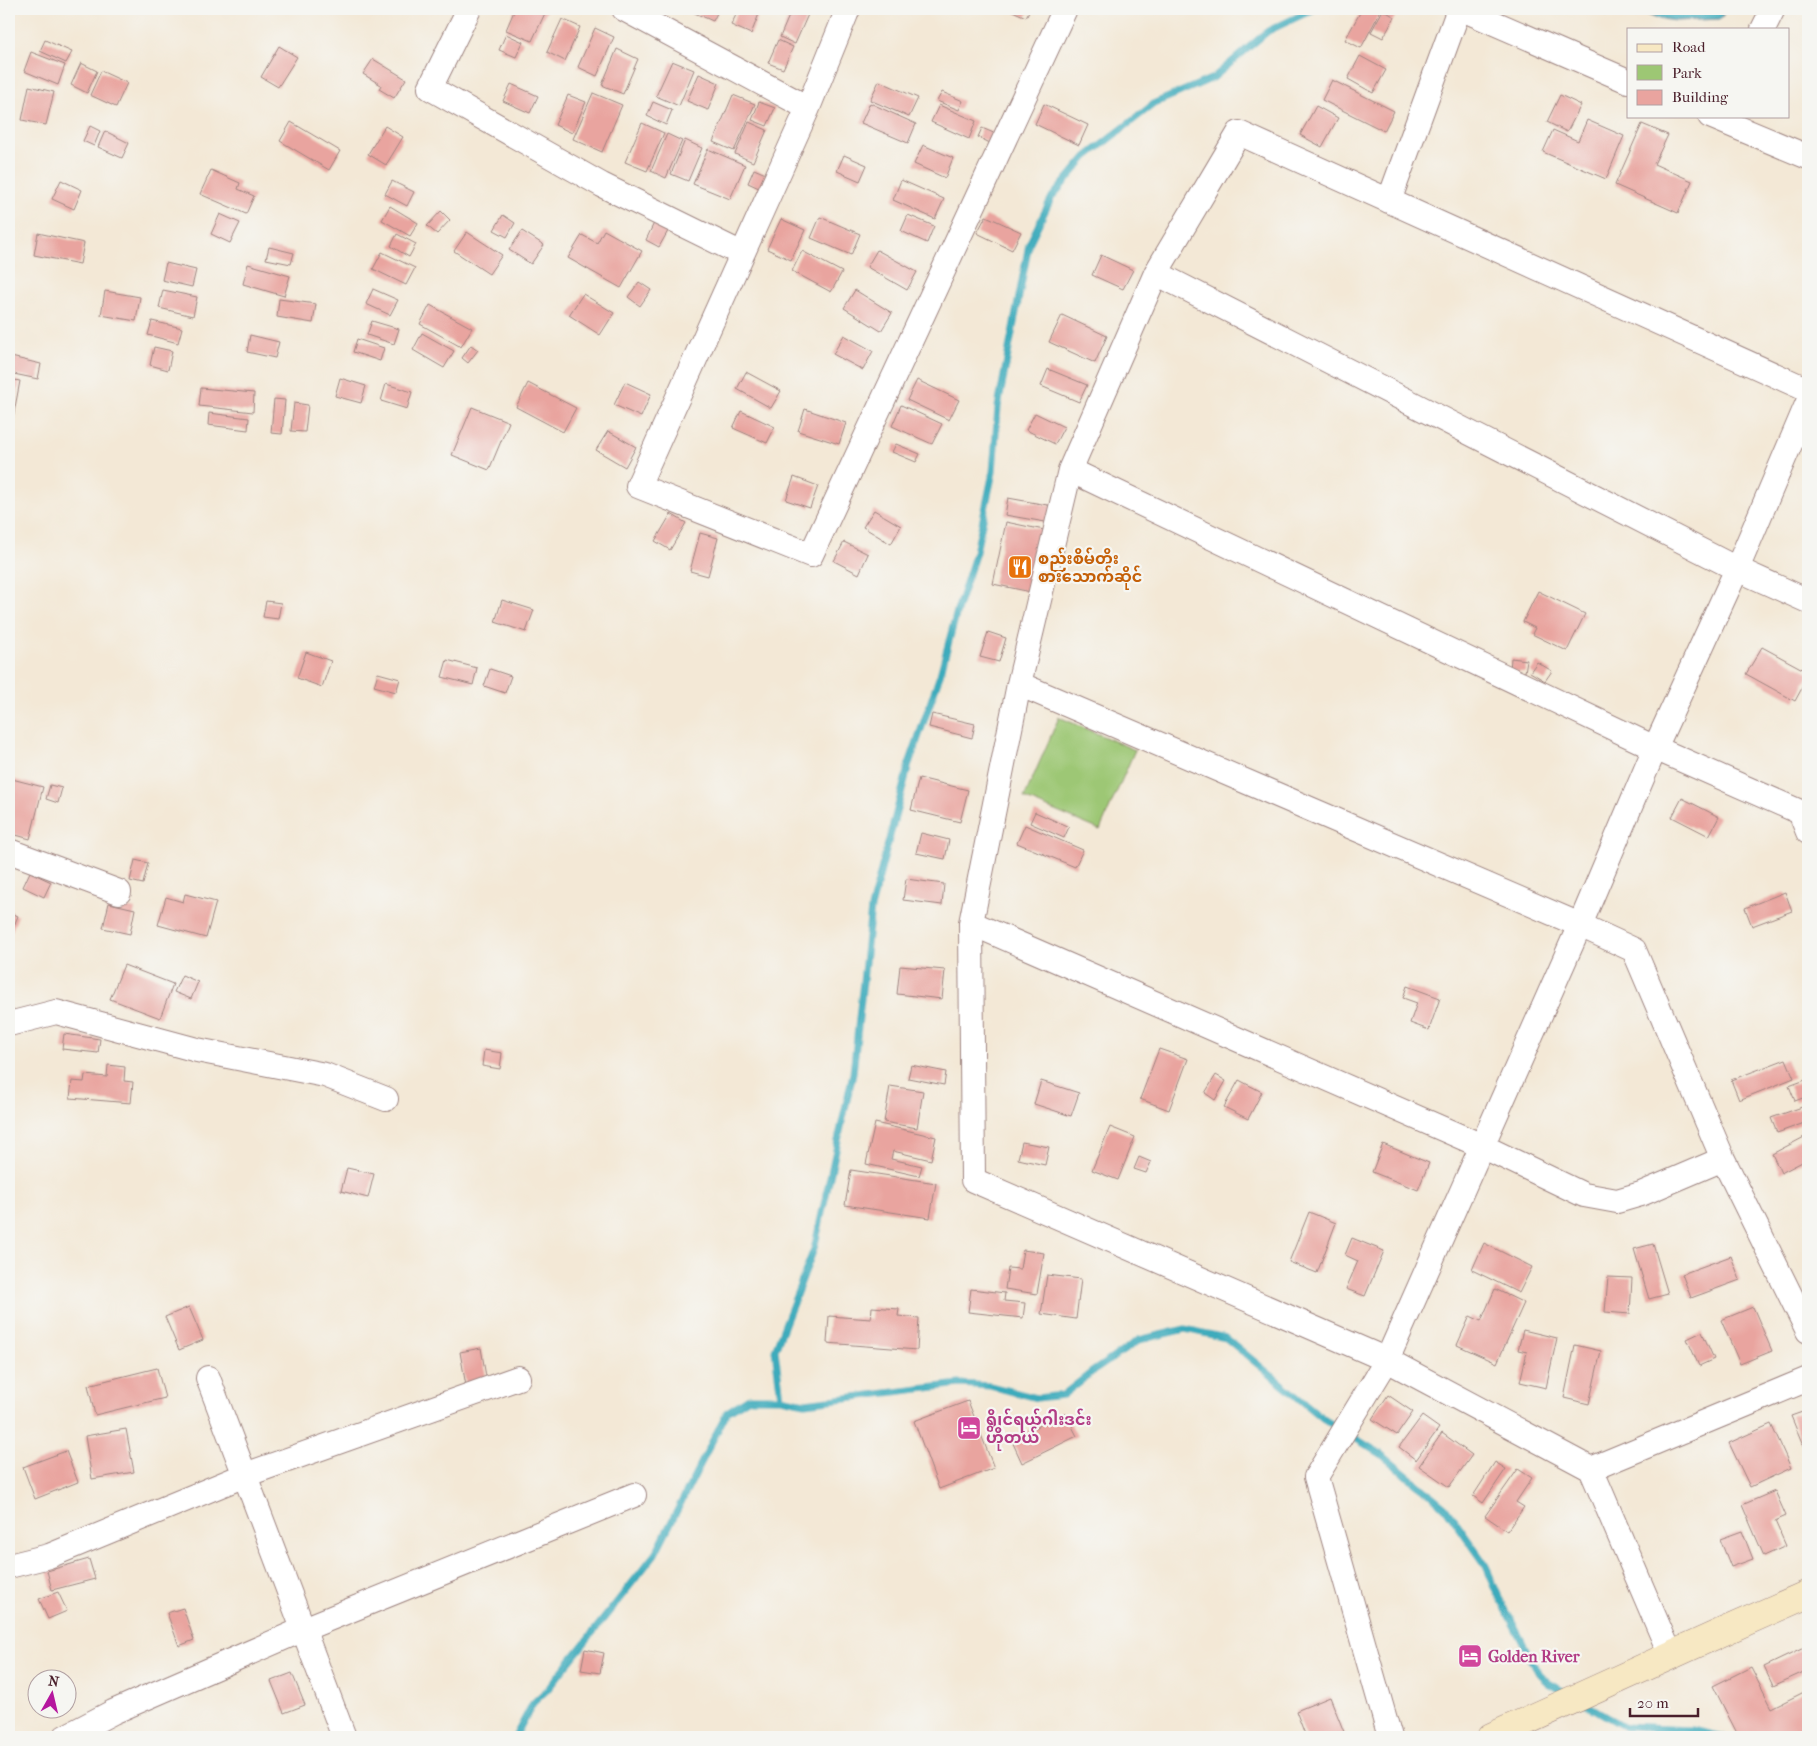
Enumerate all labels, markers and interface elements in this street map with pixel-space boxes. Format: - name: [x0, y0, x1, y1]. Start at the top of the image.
- legend: [1627, 28, 1790, 118]
- text: Road: [1672, 38, 1706, 56]
- text: Park: [1672, 64, 1702, 82]
- text: Building: [1672, 88, 1729, 106]
- place label: စည်းစိမ်တိုး စားသောက်ဆိုင်: [1038, 547, 1142, 590]
- restaurant icon: စည်းစိမ်တိုး စားသောက်ဆိုင်: [1007, 554, 1033, 580]
- place label: ရွိုင်ရယ်ဂါးဒင်း ဟိုတယ်: [986, 1408, 1092, 1451]
- hotel icon: ရွိုင်ရယ်ဂါးဒင်း ဟိုတယ်: [956, 1415, 982, 1441]
- hotel icon: Golden River: [1457, 1643, 1483, 1669]
- place label: Golden River: [1488, 1647, 1581, 1666]
- north arrow: [28, 1668, 78, 1718]
- text: N: [47, 1672, 61, 1691]
- scale bar: [1630, 1686, 1697, 1718]
- text: 20 m: [1637, 1694, 1669, 1712]

